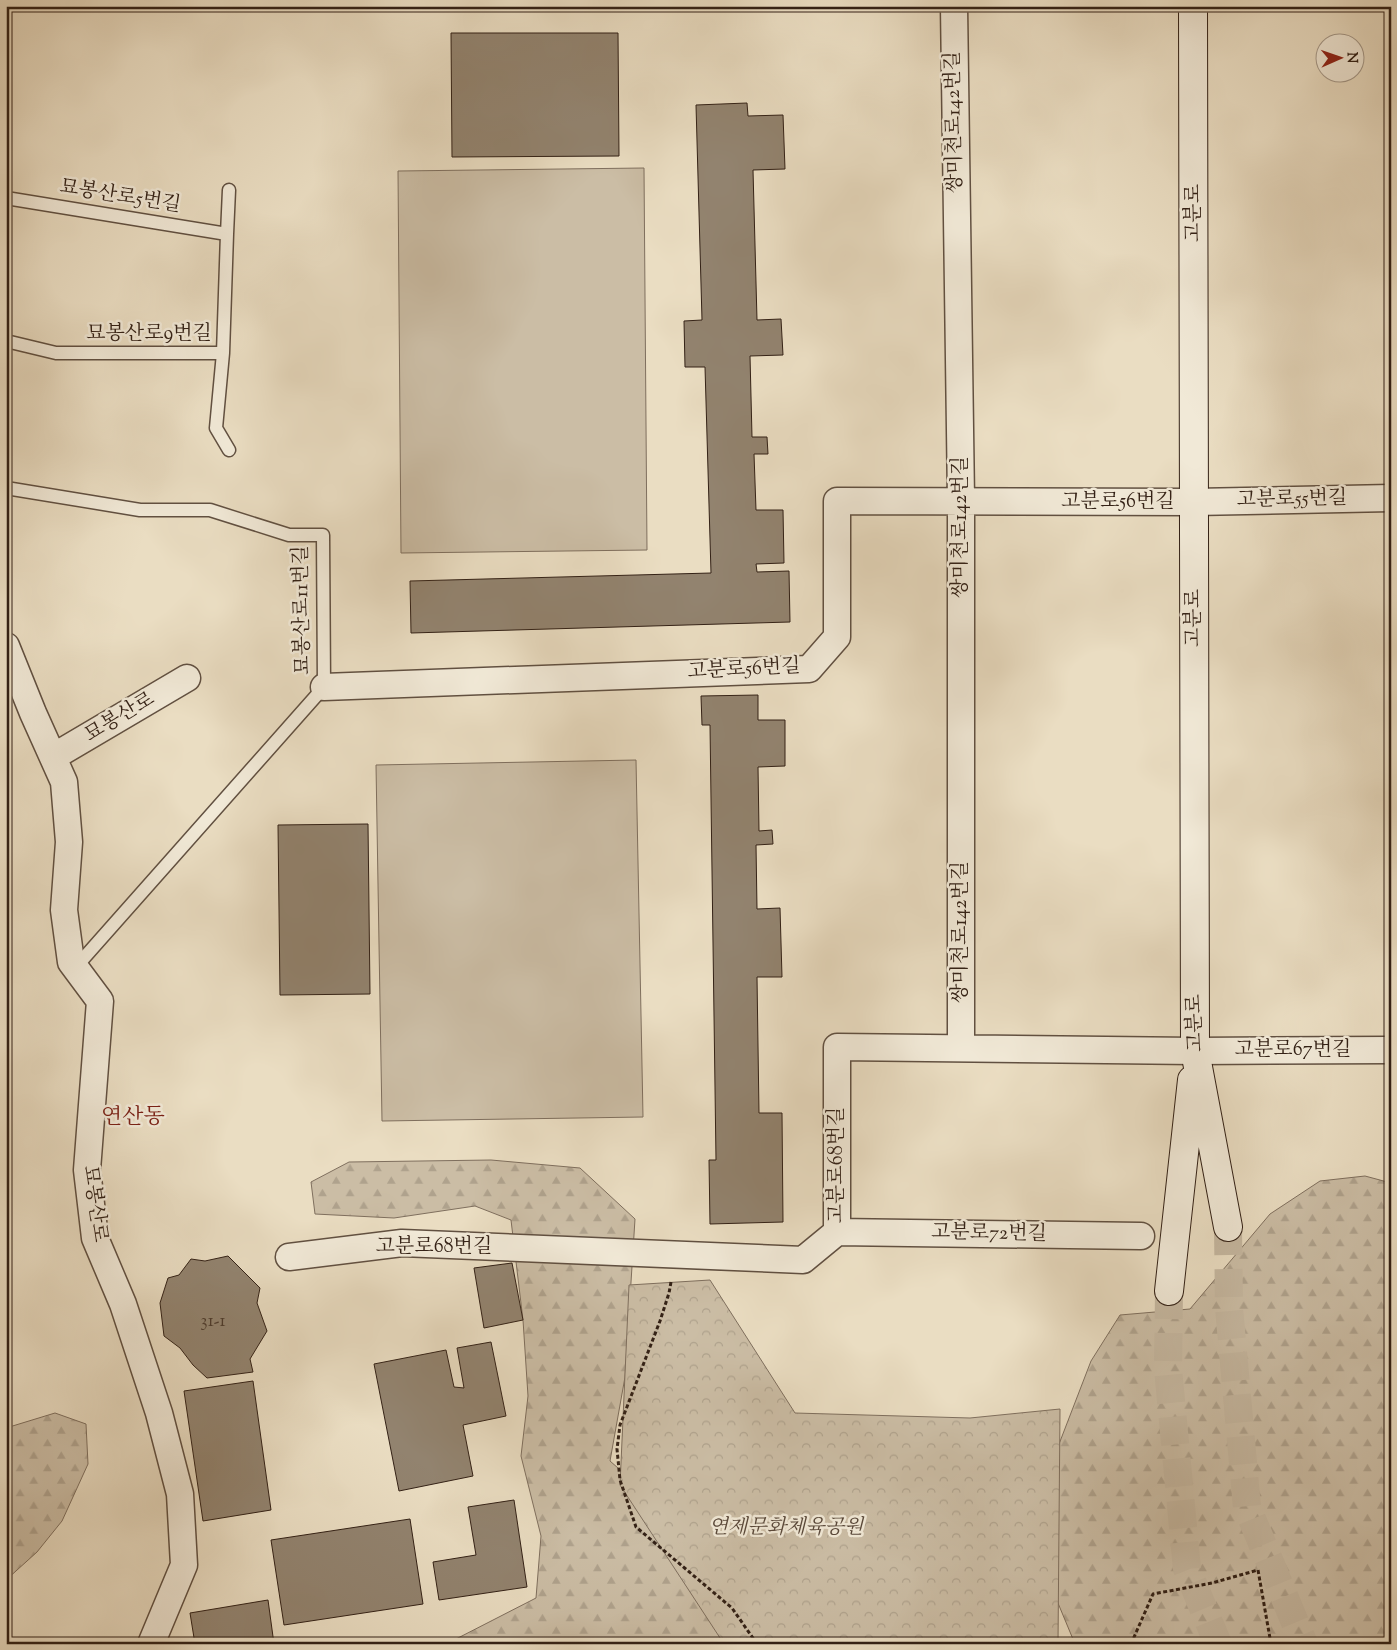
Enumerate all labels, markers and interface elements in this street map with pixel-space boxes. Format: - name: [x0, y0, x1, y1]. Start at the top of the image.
- north arrow: [1314, 32, 1364, 82]
- street label: 쌍미천로142번길: [939, 51, 971, 193]
- text: N: [1341, 52, 1361, 64]
- street label: 묘봉산로5번길: [57, 173, 183, 221]
- street label: 고분로: [1180, 184, 1209, 242]
- street label: 묘봉산로9번길: [86, 320, 212, 349]
- street label: 쌍미천로142번길: [947, 456, 976, 598]
- street label: 고분로55번길: [1237, 485, 1347, 515]
- street label: 고분로56번길: [1061, 488, 1175, 517]
- street label: 묘봉산로11번길: [287, 545, 319, 675]
- street label: 고분로: [1180, 589, 1209, 647]
- street label: 고분로56번길: [687, 653, 801, 687]
- street label: 묘봉산로: [79, 686, 161, 750]
- street label: 쌍미천로142번길: [947, 861, 976, 1003]
- street label: 고분로: [1180, 994, 1212, 1052]
- street label: 고분로67번길: [1235, 1036, 1351, 1065]
- district label: 연산동: [101, 1102, 165, 1134]
- street label: 고분로68번길: [823, 1107, 852, 1223]
- street label: 묘봉산로: [74, 1164, 114, 1244]
- street label: 고분로72번길: [931, 1218, 1047, 1250]
- street label: 고분로68번길: [376, 1233, 492, 1262]
- house number: 31-1: [200, 1309, 226, 1335]
- park label: 연제문화체육공원: [709, 1514, 865, 1543]

